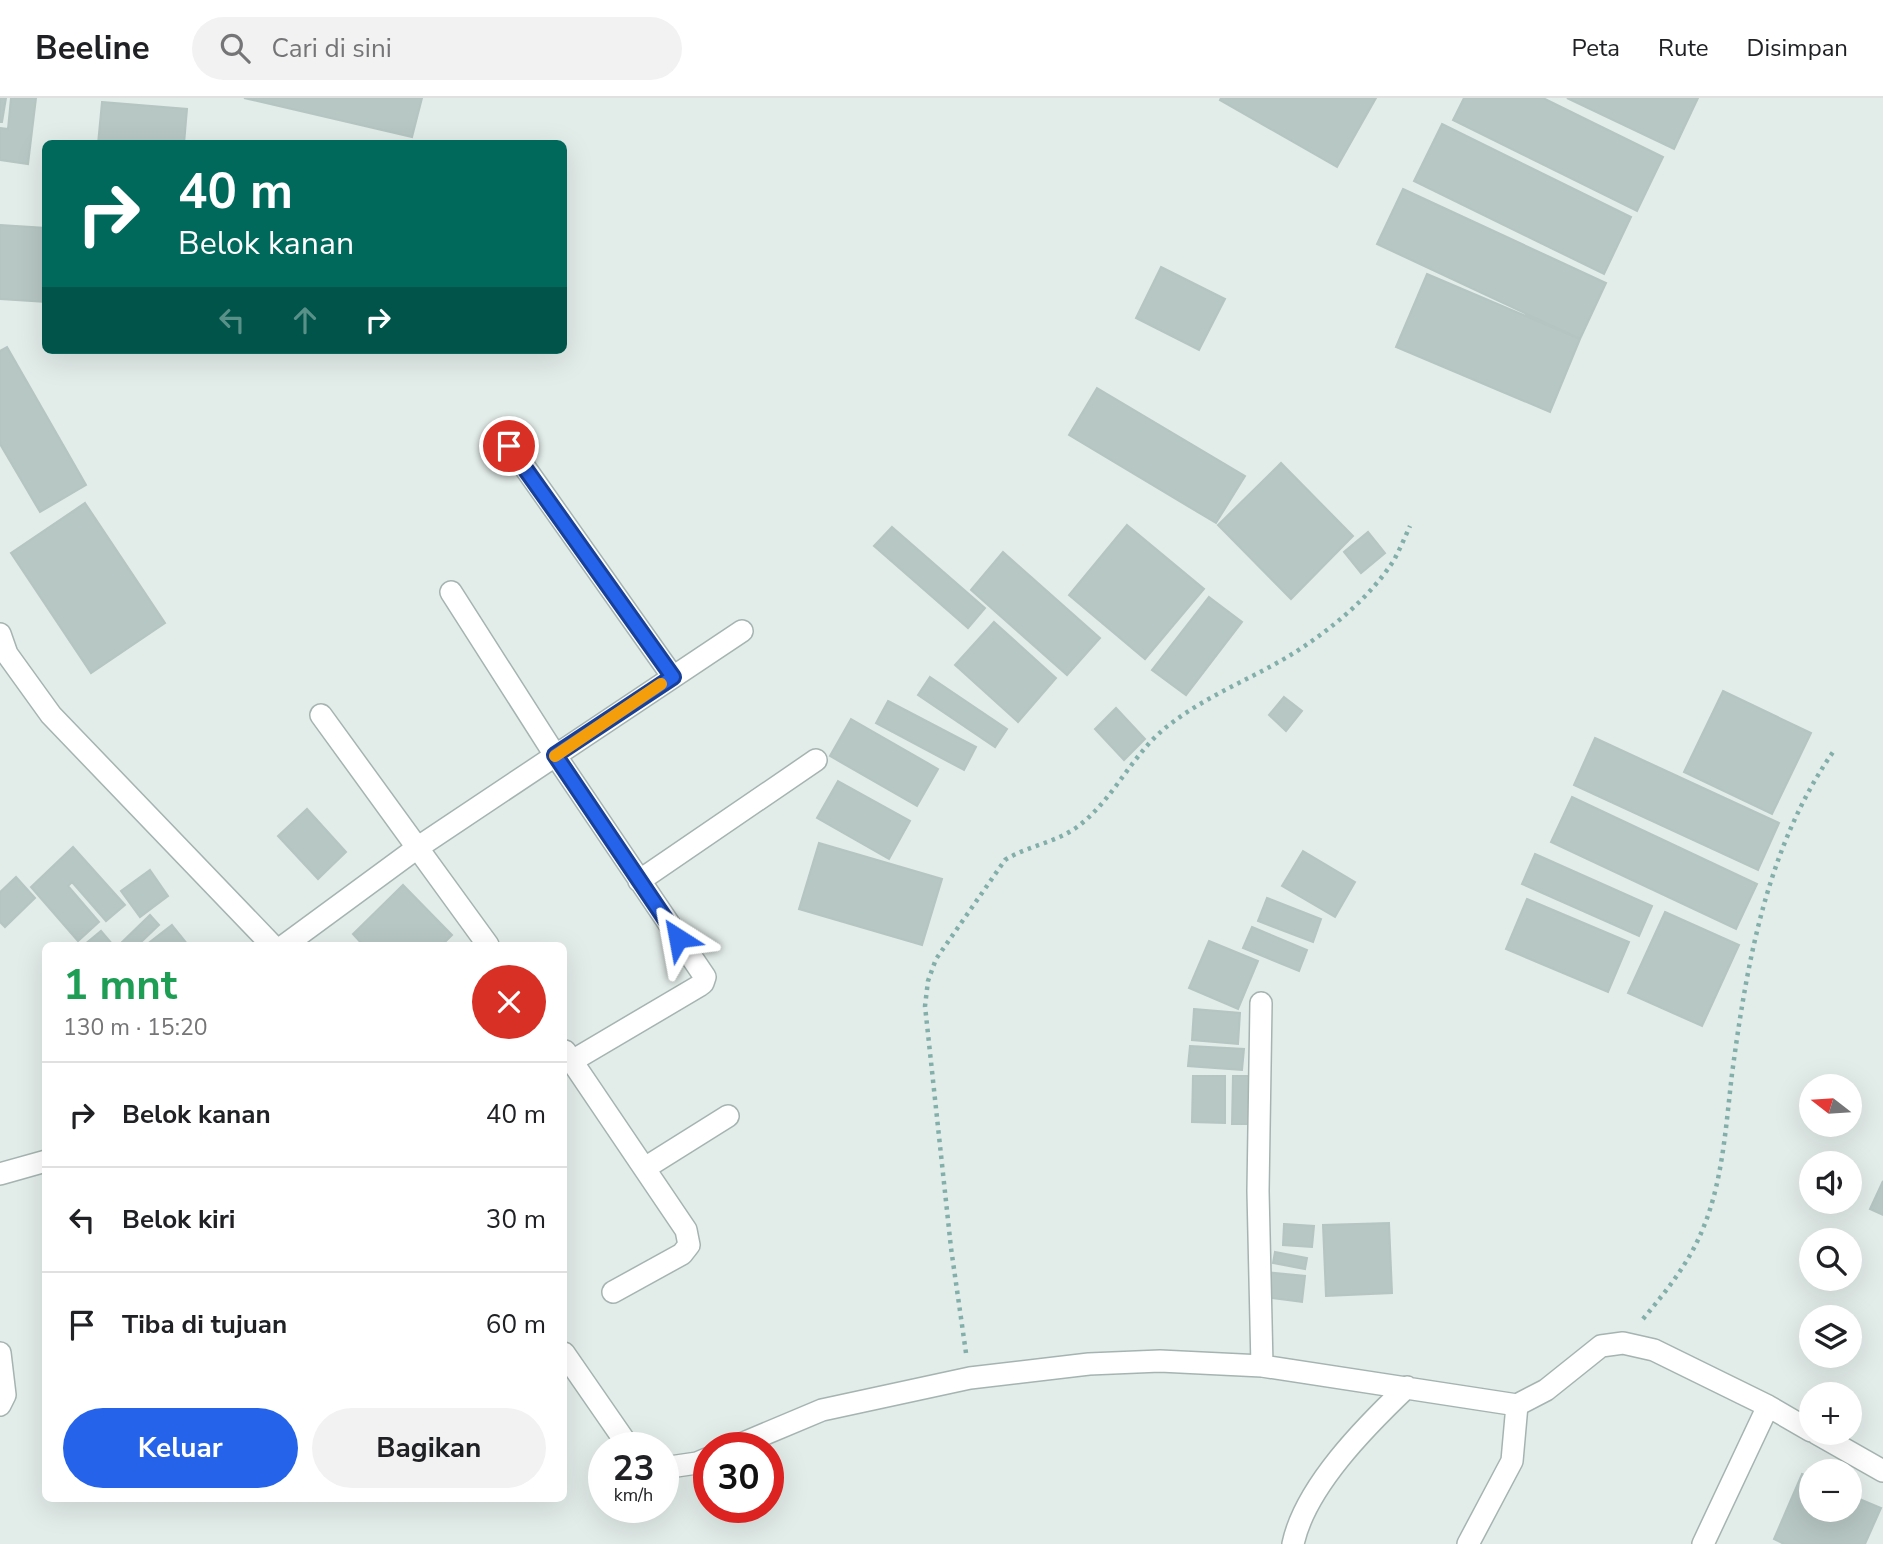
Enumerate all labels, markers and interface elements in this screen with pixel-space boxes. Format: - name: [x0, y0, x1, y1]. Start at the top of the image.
- search box: [192, 17, 682, 80]
- text: Beeline: [35, 26, 150, 71]
- icon: search: [216, 29, 254, 67]
- text: Cari di sini: [272, 31, 392, 66]
- text: Peta: [1571, 32, 1620, 64]
- text: Rute: [1658, 32, 1709, 64]
- text: Disimpan: [1747, 32, 1848, 64]
- text: 40 m: [178, 158, 293, 225]
- icon: right: [63, 168, 154, 259]
- text: Belok kanan: [178, 222, 354, 265]
- icon: left: [213, 301, 251, 339]
- icon: ahead: [286, 301, 324, 339]
- icon: right: [359, 301, 397, 339]
- pin: [479, 416, 539, 476]
- icon: arrive: [490, 427, 528, 465]
- position arrow: [641, 901, 715, 975]
- text: 1 mnt: [63, 957, 177, 1014]
- button: close: [472, 965, 546, 1039]
- text: 130 m · 15:20: [63, 1012, 208, 1043]
- north arrow: [1799, 1074, 1862, 1138]
- map controls: [1799, 1074, 1862, 1522]
- icon: right: [63, 1096, 101, 1134]
- text: Belok kanan: [122, 1097, 271, 1132]
- text: 40 m: [486, 1097, 546, 1132]
- button: sound: [1799, 1151, 1862, 1214]
- icon: left: [63, 1201, 101, 1239]
- text: Belok kiri: [122, 1202, 235, 1237]
- text: 30 m: [486, 1202, 546, 1237]
- button: search: [1799, 1228, 1862, 1291]
- button: layers: [1799, 1305, 1862, 1368]
- icon: arrive: [63, 1306, 101, 1344]
- text: Tiba di tujuan: [122, 1307, 287, 1342]
- text: 60 m: [486, 1307, 546, 1342]
- button: +: [1799, 1382, 1862, 1445]
- button: Keluar: [63, 1408, 298, 1488]
- button: Bagikan: [312, 1408, 546, 1488]
- speed limit sign: 30: [693, 1432, 784, 1523]
- text: 23: [612, 1445, 655, 1492]
- button: −: [1799, 1459, 1862, 1522]
- text: km/h: [614, 1483, 653, 1507]

